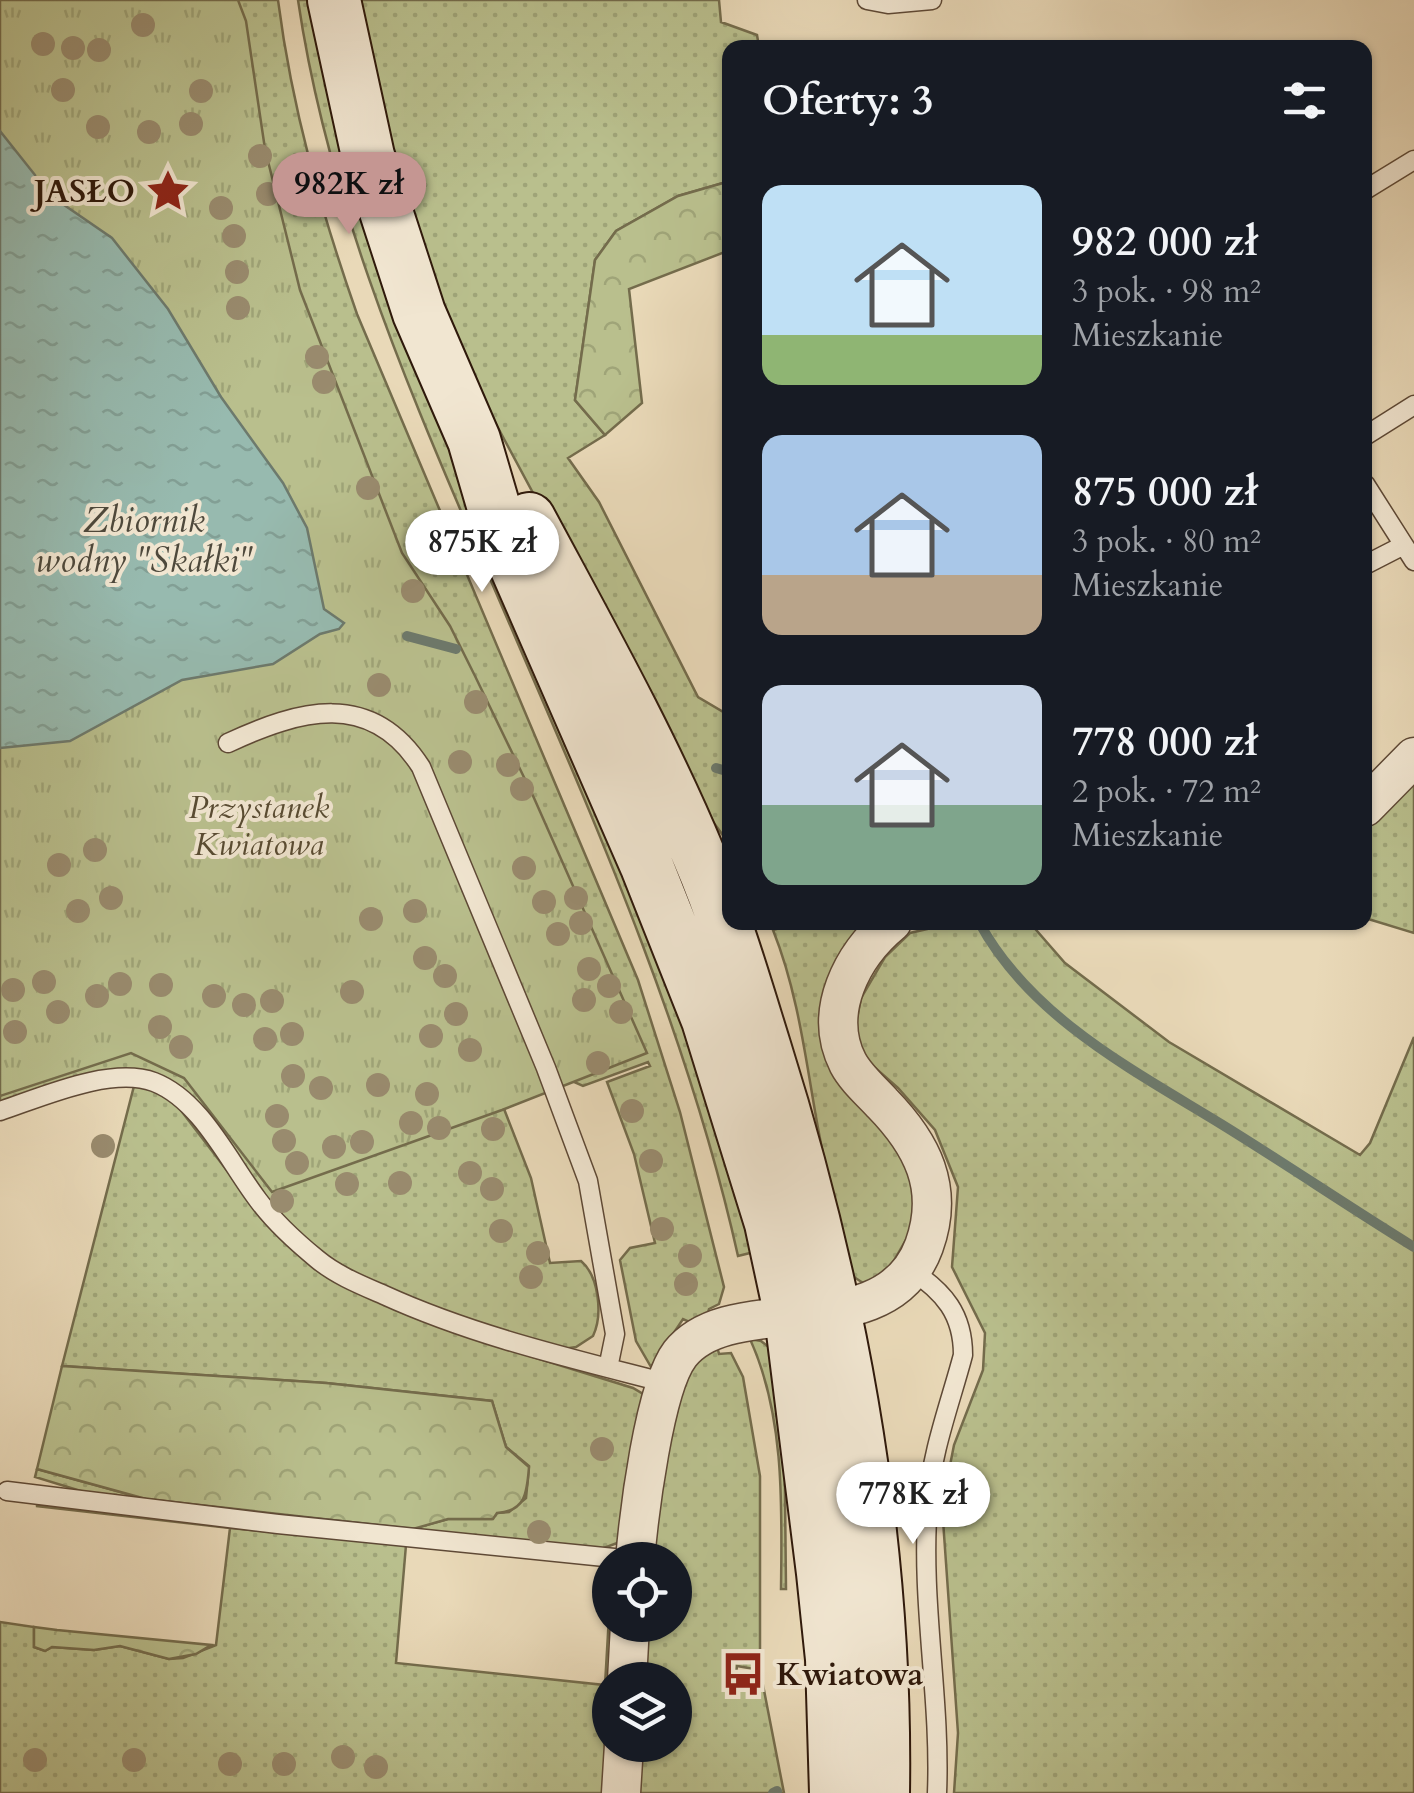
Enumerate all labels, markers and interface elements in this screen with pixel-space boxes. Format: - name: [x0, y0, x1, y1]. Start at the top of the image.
- text: Oferty: 3: [762, 72, 933, 129]
- icon: filters: [1277, 73, 1332, 128]
- pin: 982K zł: [257, 152, 441, 237]
- text: 982K zł: [294, 162, 404, 206]
- place icon: JASŁO: [144, 167, 192, 215]
- place label: JASŁO: [30, 170, 135, 214]
- text: 982 000 zł: [1072, 213, 1258, 270]
- icon: home: [842, 225, 962, 345]
- text: 3 pok. · 98 m²: [1072, 270, 1261, 314]
- text: Mieszkanie: [1072, 314, 1223, 358]
- text: 875 000 zł: [1072, 463, 1258, 520]
- icon: home: [842, 475, 962, 595]
- water label: Zbiornik wodny "Skałki": [35, 497, 253, 585]
- pin: 875K zł: [390, 510, 574, 595]
- text: 875K zł: [427, 520, 537, 564]
- text: 3 pok. · 80 m²: [1072, 520, 1261, 564]
- text: Mieszkanie: [1072, 564, 1223, 608]
- text: 778 000 zł: [1072, 713, 1258, 770]
- icon: home: [842, 725, 962, 845]
- text: 2 pok. · 72 m²: [1072, 770, 1261, 814]
- park label: Przystanek Kwiatowa: [189, 786, 330, 867]
- text: Mieszkanie: [1072, 814, 1223, 858]
- pin: 778K zł: [821, 1462, 1005, 1547]
- text: 778K zł: [858, 1472, 968, 1516]
- map controls: [592, 1542, 692, 1762]
- button: locate: [592, 1542, 692, 1642]
- bus stop icon: Kwiatowa: [719, 1650, 767, 1698]
- place label: Kwiatowa: [776, 1653, 924, 1697]
- button: layers: [592, 1662, 692, 1762]

